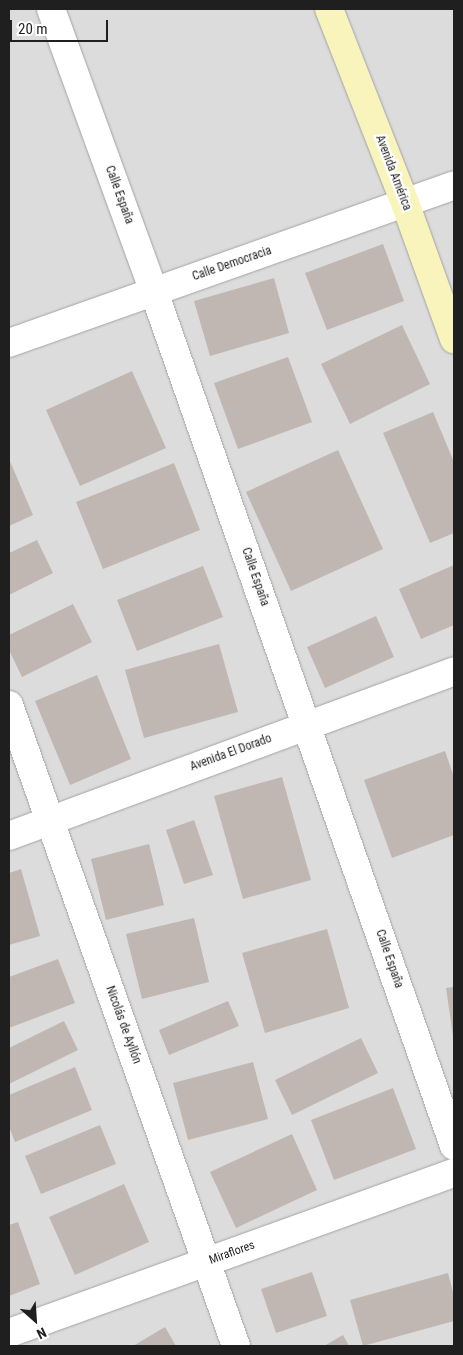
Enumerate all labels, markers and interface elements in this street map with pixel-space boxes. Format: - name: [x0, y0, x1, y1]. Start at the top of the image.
- scale bar: [12, 10, 110, 42]
- text: 20 m: [18, 20, 48, 38]
- street label: Avenida América: [372, 133, 414, 213]
- street label: Calle España: [102, 164, 136, 226]
- street label: Calle Democracia: [191, 244, 273, 284]
- street label: Calle España: [238, 546, 272, 608]
- street label: Avenida El Dorado: [188, 732, 274, 774]
- street label: Calle España: [372, 928, 406, 990]
- street label: Nicolás de Ayllón: [102, 984, 144, 1066]
- street label: Miraflores: [207, 1238, 257, 1268]
- north arrow: [10, 1295, 60, 1345]
- text: N: [34, 1324, 49, 1343]

